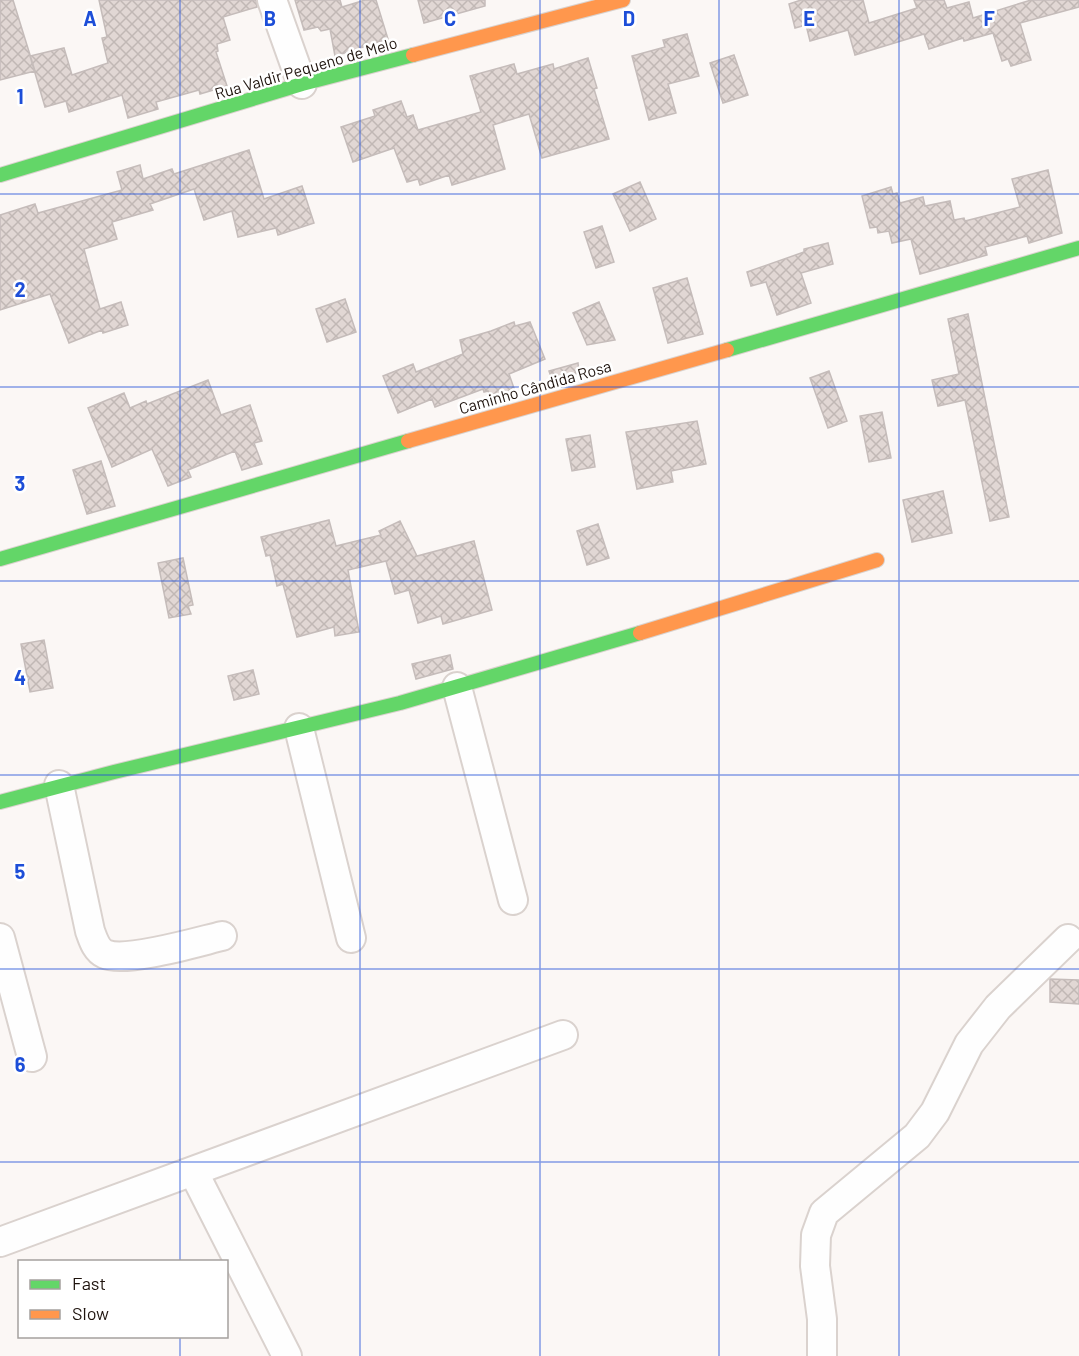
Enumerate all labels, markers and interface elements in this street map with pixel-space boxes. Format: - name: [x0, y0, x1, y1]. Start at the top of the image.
- text: A: [83, 6, 97, 30]
- text: B: [264, 6, 276, 30]
- text: C: [444, 6, 456, 30]
- text: D: [623, 6, 635, 30]
- text: E: [803, 6, 815, 30]
- text: F: [983, 6, 995, 30]
- street label: Rua Valdir Pequeno de Melo: [212, 32, 399, 103]
- text: 1: [16, 84, 24, 108]
- text: 2: [14, 277, 26, 301]
- street label: Caminho Cândida Rosa: [456, 356, 613, 417]
- text: 3: [15, 471, 25, 495]
- text: 4: [14, 665, 26, 689]
- text: 5: [15, 859, 26, 883]
- text: 6: [15, 1052, 26, 1076]
- legend: [18, 1260, 228, 1338]
- text: Fast: [72, 1272, 106, 1294]
- text: Slow: [72, 1302, 109, 1324]

